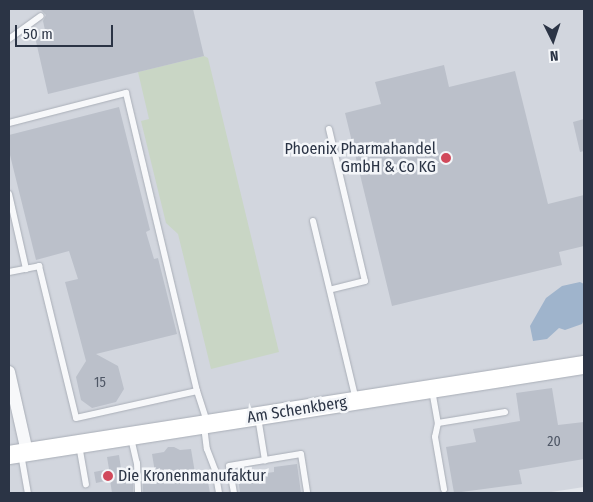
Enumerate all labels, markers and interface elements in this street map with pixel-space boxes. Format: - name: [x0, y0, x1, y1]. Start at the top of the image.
- scale bar: [18, 15, 115, 47]
- north arrow: [528, 15, 578, 65]
- text: 50 m: [23, 25, 53, 43]
- text: N: [549, 47, 559, 64]
- place label: Phoenix Pharmahandel GmbH & Co KG: [285, 139, 436, 177]
- marker: Phoenix Pharmahandel GmbH & Co KG: [440, 152, 452, 164]
- house number: 15: [94, 375, 106, 391]
- street label: Am Schenkberg: [246, 393, 348, 427]
- house number: 20: [547, 434, 561, 450]
- place label: Die Kronenmanufaktur: [118, 466, 266, 486]
- marker: Die Kronenmanufaktur: [102, 470, 114, 482]

